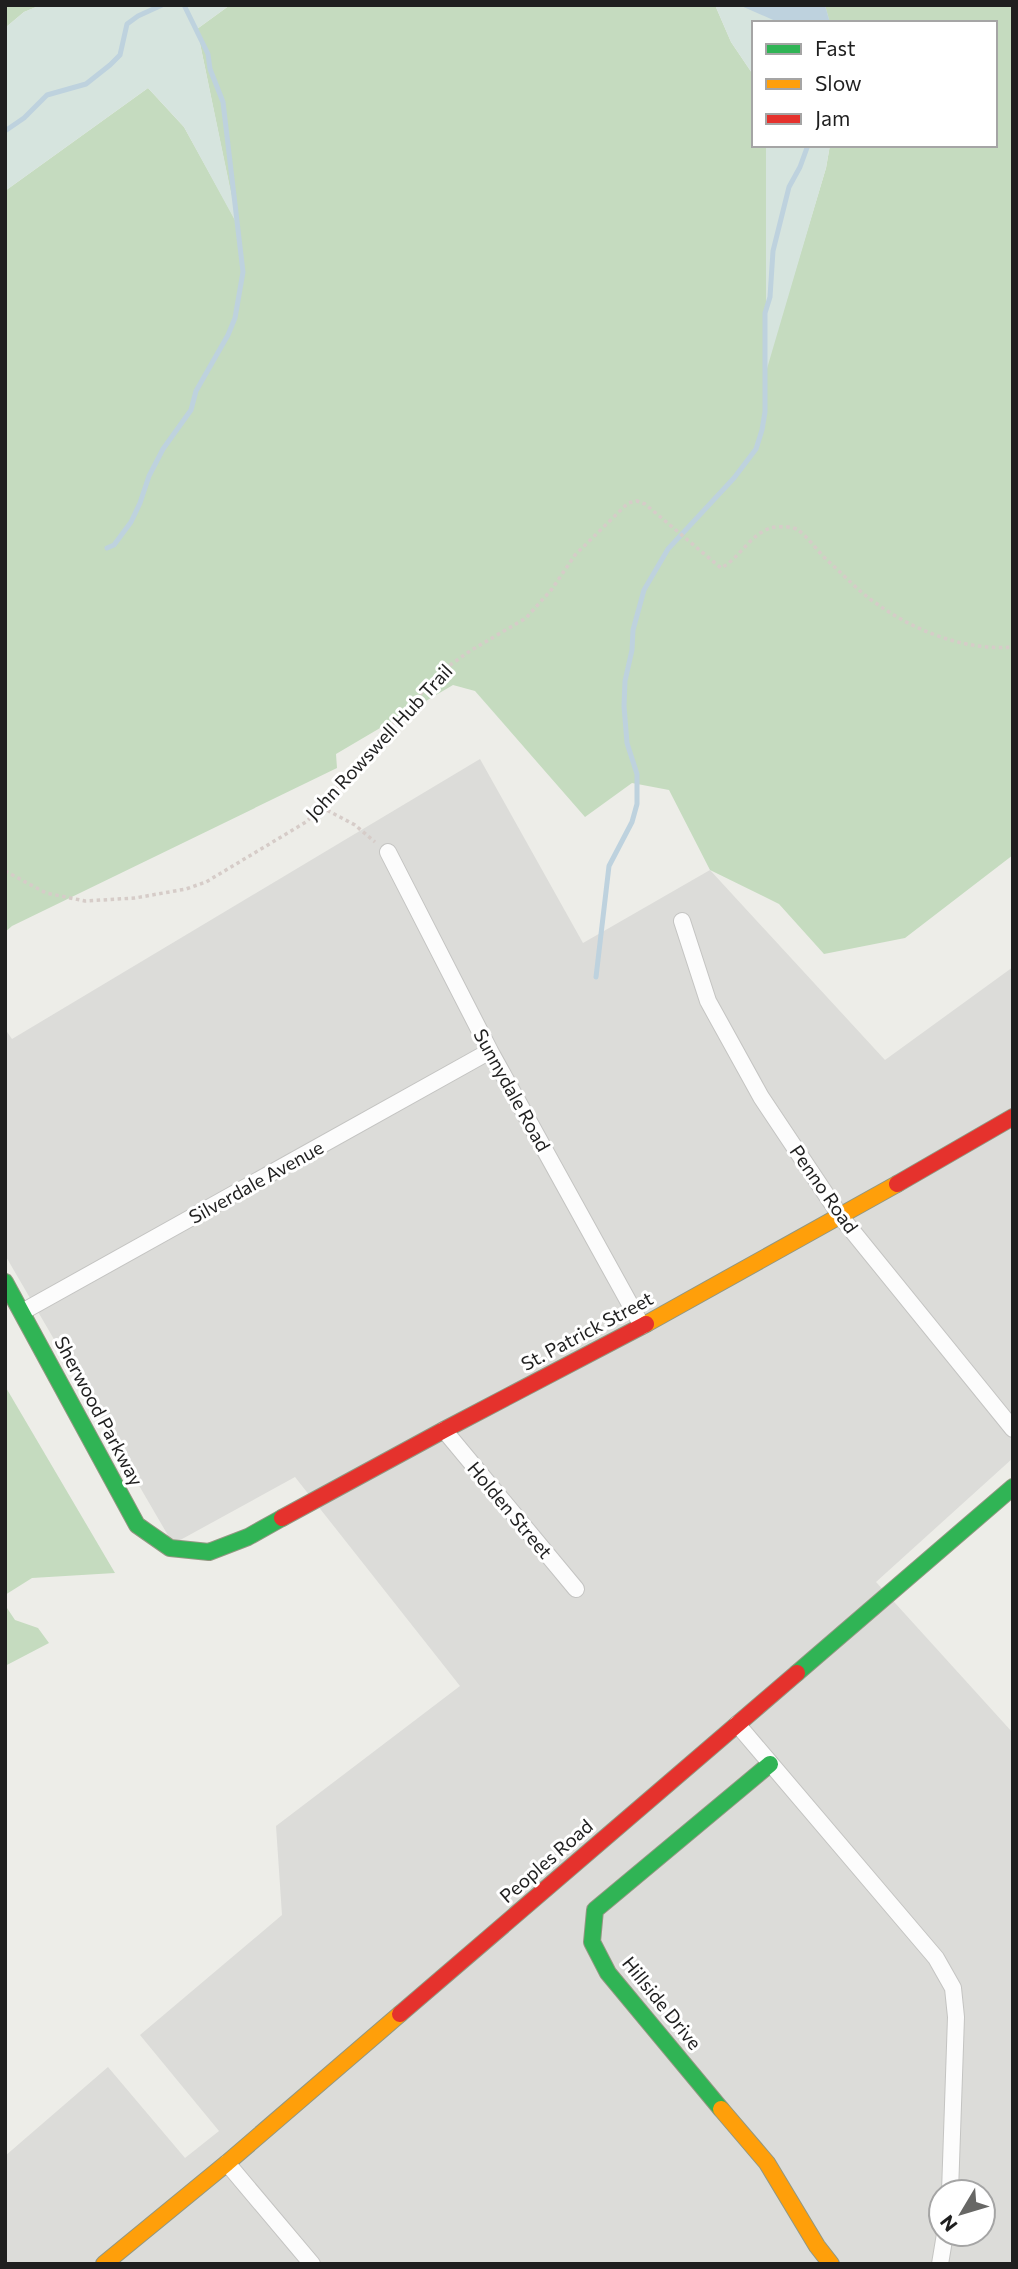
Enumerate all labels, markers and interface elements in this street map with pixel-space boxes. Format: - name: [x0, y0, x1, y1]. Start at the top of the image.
- legend: [752, 21, 997, 147]
- text: Fast: [815, 35, 856, 60]
- text: Slow: [815, 70, 862, 95]
- text: Jam: [815, 105, 850, 130]
- street label: John Rowswell Hub Trail: [300, 659, 457, 824]
- street label: Sunnydale Road: [469, 1024, 556, 1155]
- street label: Silverdale Avenue: [184, 1135, 327, 1228]
- street label: Penno Road: [786, 1140, 863, 1237]
- street label: St. Patrick Street: [517, 1286, 657, 1375]
- street label: Sherwood Parkway: [50, 1332, 149, 1490]
- street label: Holden Street: [463, 1456, 558, 1563]
- street label: Peoples Road: [494, 1814, 597, 1907]
- street label: Hillside Drive: [618, 1952, 707, 2054]
- north arrow: [927, 2178, 997, 2248]
- text: N: [935, 2211, 962, 2236]

